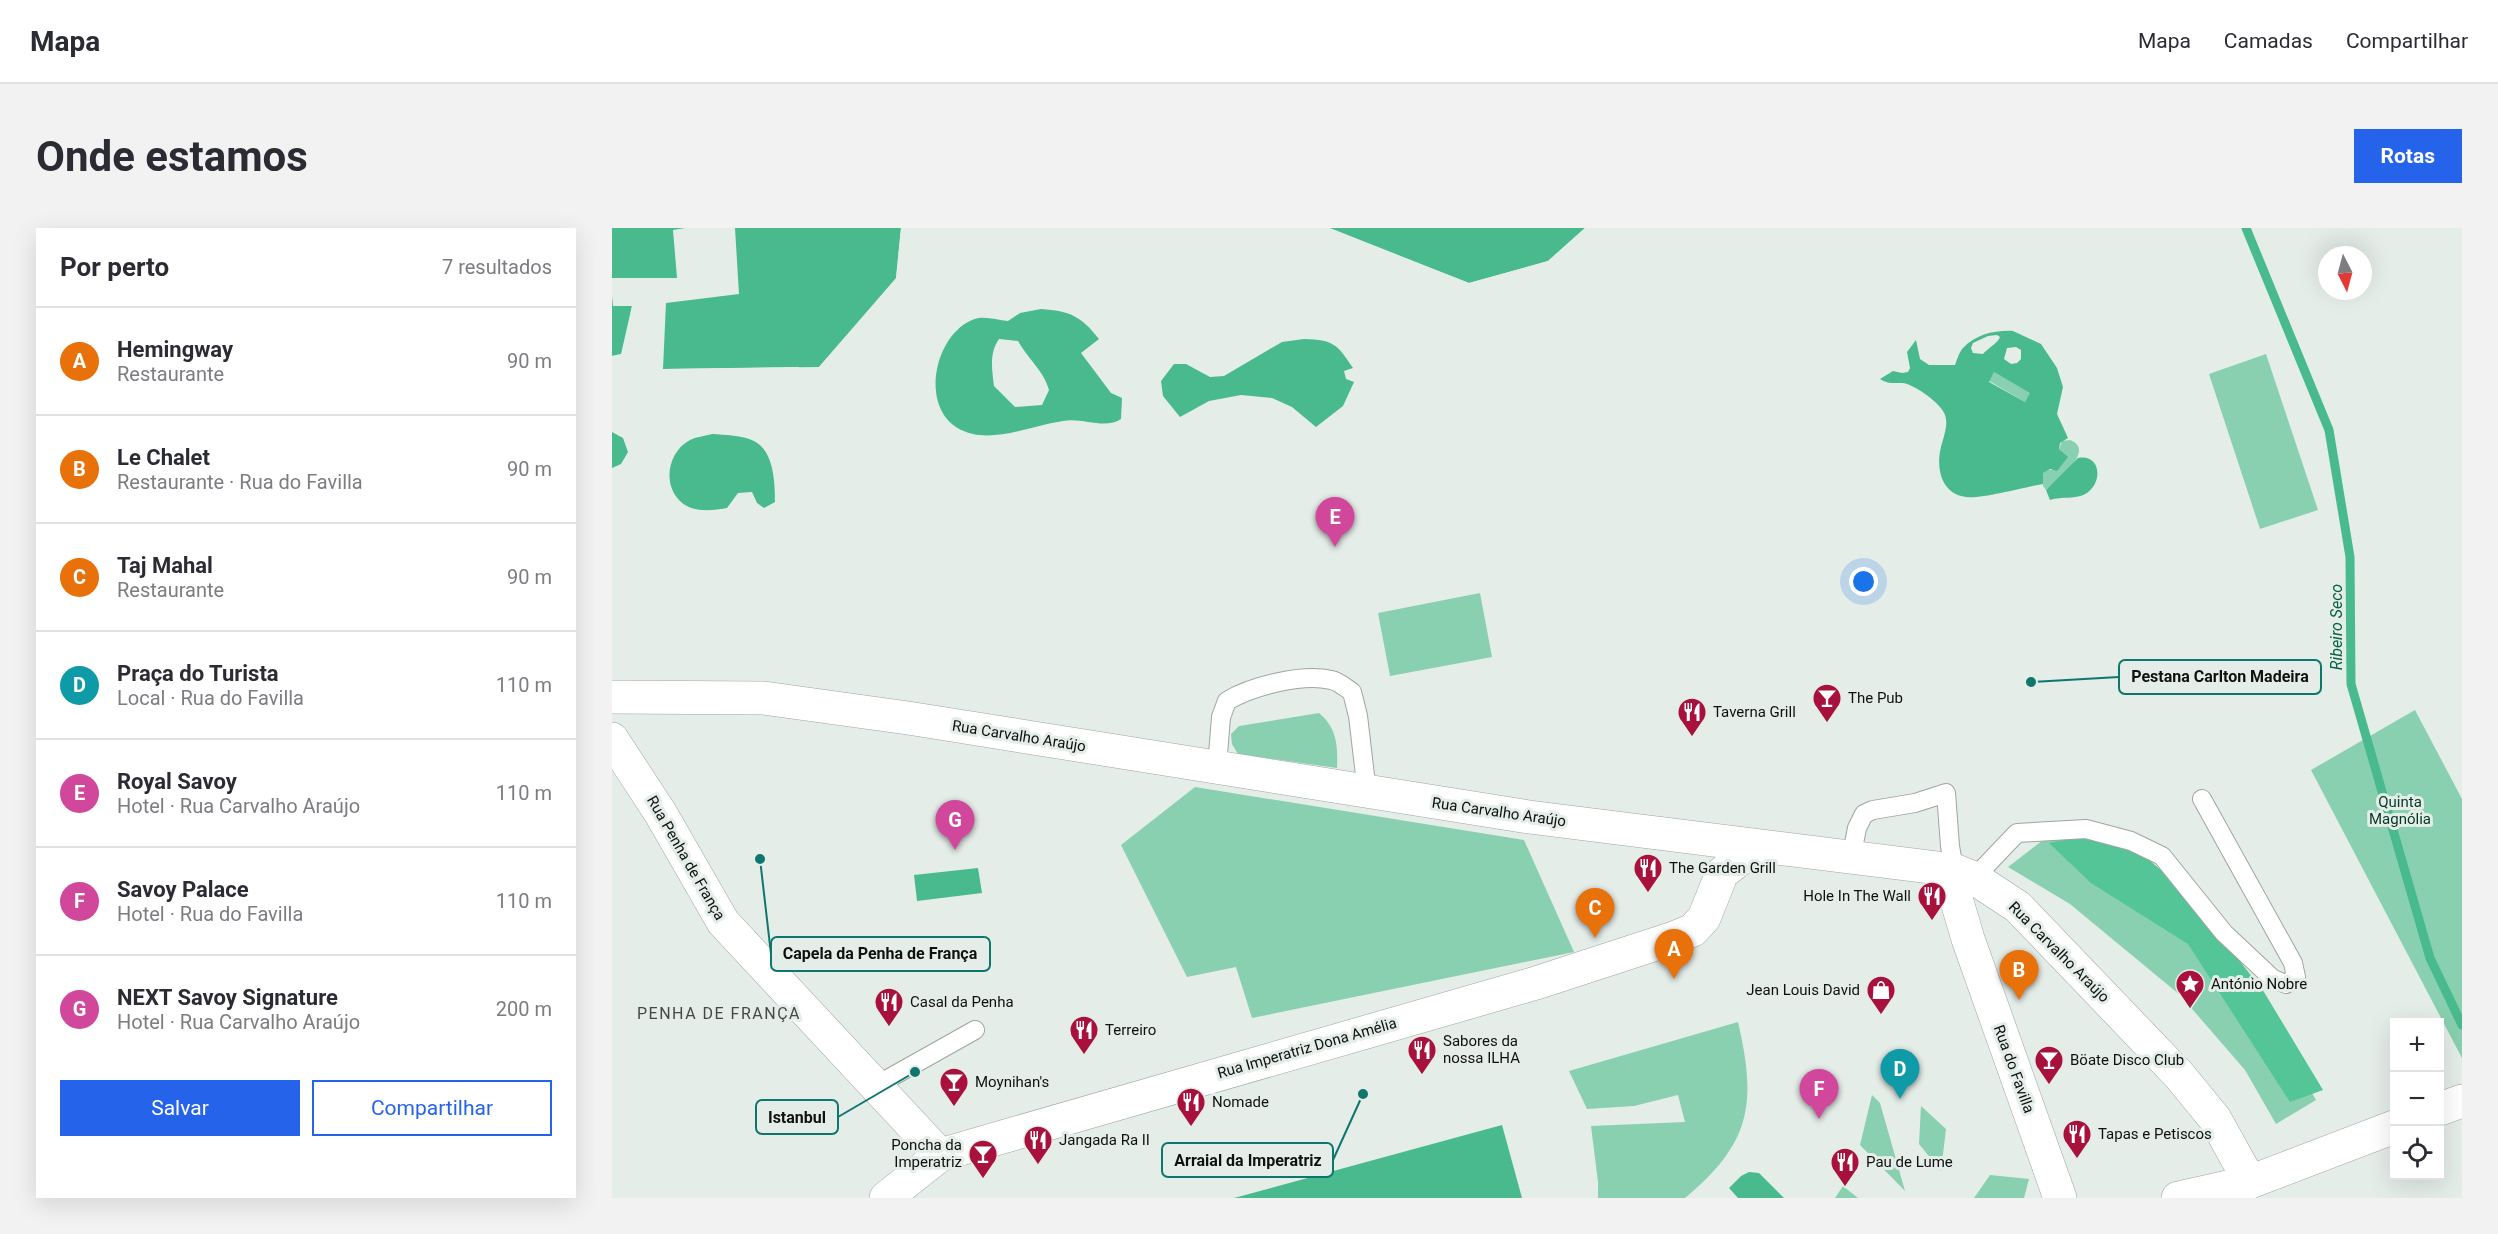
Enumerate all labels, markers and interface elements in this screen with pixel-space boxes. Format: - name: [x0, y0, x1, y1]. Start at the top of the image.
- text: Mapa: [30, 25, 100, 58]
- text: Mapa: [2138, 29, 2191, 53]
- text: Camadas: [2224, 29, 2313, 53]
- text: Compartilhar: [2346, 29, 2468, 53]
- button: Rotas: [2354, 129, 2462, 183]
- text: Onde estamos: [36, 132, 308, 181]
- north arrow: [2318, 246, 2372, 300]
- text: Por perto: [60, 252, 169, 282]
- text: 7 resultados: [442, 255, 552, 279]
- text: Hemingway: [117, 337, 233, 362]
- text: A: [73, 349, 86, 373]
- text: 90 m: [507, 349, 552, 373]
- text: Restaurante: [117, 362, 224, 386]
- text: Le Chalet: [117, 445, 210, 470]
- text: B: [73, 457, 86, 481]
- text: 90 m: [507, 457, 552, 481]
- text: Restaurante · Rua do Favilla: [117, 470, 363, 494]
- pin: E: [1316, 498, 1354, 547]
- text: Taj Mahal: [117, 553, 213, 578]
- text: C: [73, 565, 86, 589]
- text: 90 m: [507, 565, 552, 589]
- your location: [1849, 567, 1878, 596]
- text: Restaurante: [117, 578, 224, 602]
- water label: Ribeiro Seco: [2327, 584, 2346, 670]
- callout: Pestana Carlton Madeira: [2119, 660, 2321, 694]
- text: Praça do Turista: [117, 661, 279, 686]
- text: Pestana Carlton Madeira: [2131, 667, 2309, 686]
- text: D: [73, 673, 86, 697]
- text: 110 m: [496, 673, 552, 697]
- bar icon: The Pub: [1811, 682, 1843, 724]
- text: Local · Rua do Favilla: [117, 686, 304, 710]
- place label: The Pub: [1848, 689, 1903, 707]
- restaurant icon: Taverna Grill: [1676, 696, 1708, 738]
- place label: Taverna Grill: [1713, 703, 1796, 721]
- street label: Rua Carvalho Araújo: [951, 717, 1087, 755]
- text: Royal Savoy: [117, 769, 237, 794]
- text: E: [74, 781, 85, 805]
- text: 110 m: [496, 781, 552, 805]
- street label: Rua Penha de França: [643, 793, 729, 923]
- park label: Quinta Magnólia: [2369, 793, 2431, 828]
- text: Hotel · Rua Carvalho Araújo: [117, 794, 360, 818]
- street label: Rua Carvalho Araújo: [1431, 794, 1567, 830]
- pin: G: [936, 800, 974, 850]
- restaurant icon: The Garden Grill: [1632, 852, 1664, 894]
- place label: The Garden Grill: [1669, 859, 1776, 877]
- text: Savoy Palace: [117, 877, 249, 902]
- restaurant icon: Hole In The Wall: [1916, 880, 1948, 922]
- place label: Hole In The Wall: [1803, 887, 1911, 905]
- pin: C: [1576, 888, 1614, 938]
- text: F: [74, 889, 85, 913]
- text: 110 m: [496, 889, 552, 913]
- street label: Rua Carvalho Araújo: [2005, 898, 2113, 1006]
- text: Hotel · Rua do Favilla: [117, 902, 303, 926]
- pin: A: [1654, 930, 1694, 979]
- callout: Capela da Penha de França: [771, 937, 990, 971]
- text: Capela da Penha de França: [783, 944, 978, 963]
- pin: B: [2000, 950, 2038, 1000]
- place icon: António Nobre: [2174, 968, 2206, 1010]
- shop icon: Jean Louis David: [1865, 974, 1897, 1016]
- place label: António Nobre: [2211, 975, 2307, 993]
- place label: Jean Louis David: [1746, 981, 1860, 999]
- text: NEXT Savoy Signature: [117, 985, 338, 1010]
- restaurant icon: Casal da Penha: [873, 986, 905, 1028]
- place label: Casal da Penha: [910, 993, 1014, 1011]
- text: G: [73, 997, 86, 1021]
- text: 200 m: [496, 997, 552, 1021]
- district label: PENHA DE FRANÇA: [637, 1004, 801, 1023]
- text: Hotel · Rua Carvalho Araújo: [117, 1010, 360, 1034]
- restaurant icon: Terreiro: [1068, 1014, 1100, 1056]
- street label: Rua Imperatriz Dona Amélia: [1215, 1014, 1399, 1082]
- map controls: [2390, 1018, 2444, 1180]
- button: +: [2390, 1018, 2444, 1072]
- place label: Terreiro: [1105, 1021, 1156, 1039]
- street label: Rua do Favilla: [1990, 1022, 2038, 1116]
- place label: Sabores da nossa ILHA: [1443, 1032, 1520, 1067]
- restaurant icon: Sabores da nossa ILHA: [1406, 1034, 1438, 1076]
- bar icon: Böate Disco Club: [2033, 1044, 2065, 1086]
- pin: D: [1880, 1050, 1920, 1099]
- place label: Böate Disco Club: [2070, 1051, 2184, 1069]
- bar icon: Moynihan's: [938, 1066, 970, 1108]
- pin: F: [1800, 1070, 1838, 1119]
- button: −: [2390, 1072, 2444, 1126]
- place label: Moynihan's: [975, 1073, 1049, 1091]
- button: Salvar: [60, 1080, 300, 1136]
- button: Compartilhar: [312, 1080, 552, 1136]
- restaurant icon: Nomade: [1175, 1086, 1207, 1128]
- place label: Nomade: [1212, 1093, 1269, 1111]
- callout: Istanbul: [756, 1100, 838, 1134]
- text: Istanbul: [768, 1108, 826, 1127]
- restaurant icon: Tapas e Petiscos: [2061, 1118, 2093, 1160]
- restaurant icon: Jangada Ra II: [1022, 1124, 1054, 1166]
- place label: Tapas e Petiscos: [2098, 1125, 2212, 1143]
- button: locate: [2390, 1126, 2444, 1180]
- place label: Jangada Ra II: [1059, 1131, 1150, 1149]
- place label: Poncha da Imperatriz: [891, 1136, 962, 1171]
- bar icon: Poncha da Imperatriz: [967, 1138, 999, 1180]
- callout: Arraial da Imperatriz: [1162, 1143, 1333, 1177]
- restaurant icon: Pau de Lume: [1829, 1146, 1861, 1188]
- text: Arraial da Imperatriz: [1174, 1151, 1322, 1170]
- place label: Pau de Lume: [1866, 1153, 1953, 1171]

